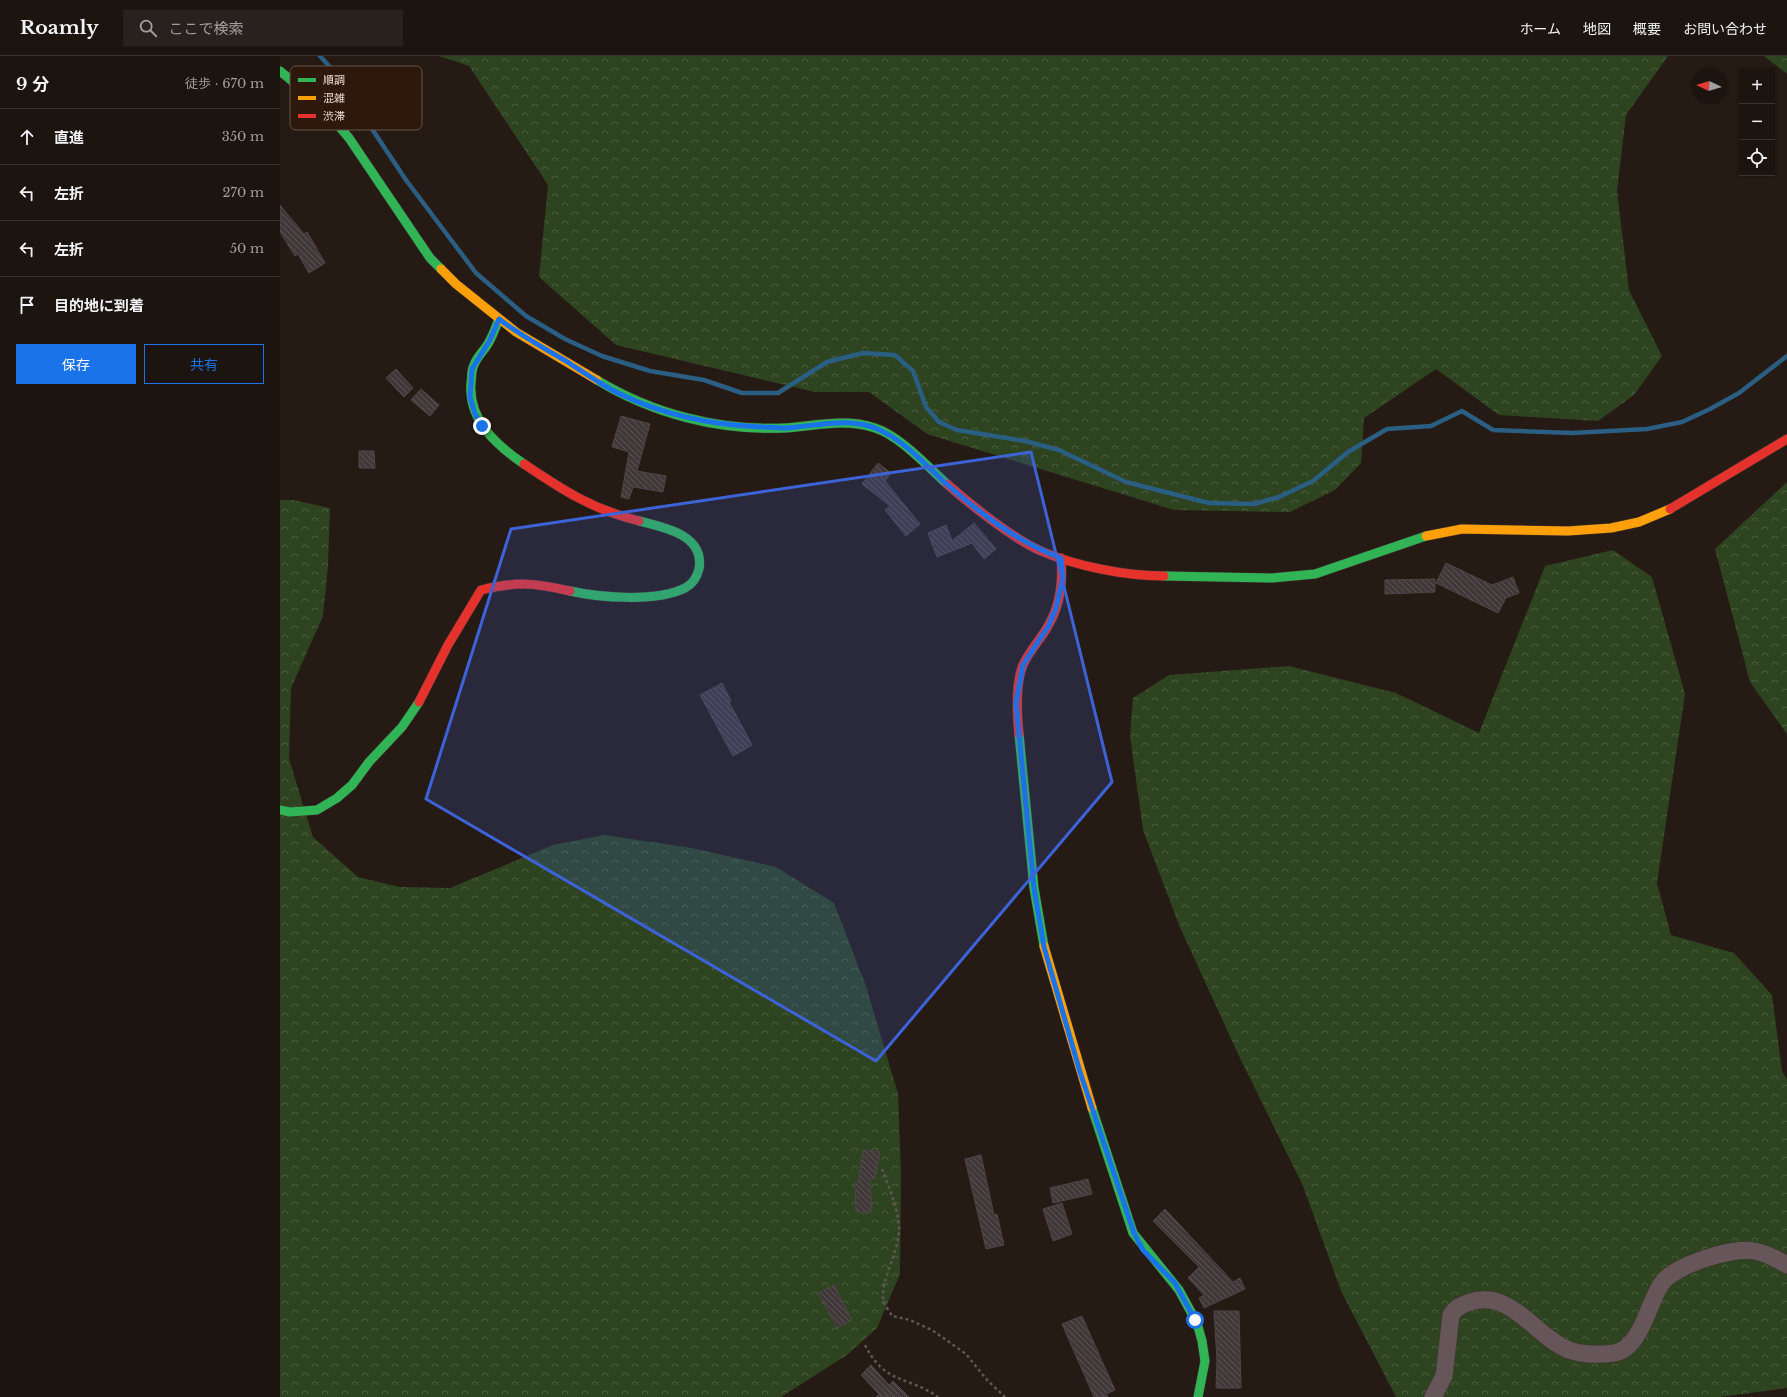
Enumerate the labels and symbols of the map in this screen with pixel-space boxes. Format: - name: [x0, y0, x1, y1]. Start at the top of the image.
- legend: [290, 66, 422, 130]
- north arrow: [1691, 68, 1727, 104]
- text: 順調: [323, 73, 345, 87]
- text: 混雑: [323, 91, 345, 105]
- text: 渋滞: [323, 109, 345, 123]
- route end: [473, 417, 491, 435]
- route start: [1186, 1311, 1204, 1329]

